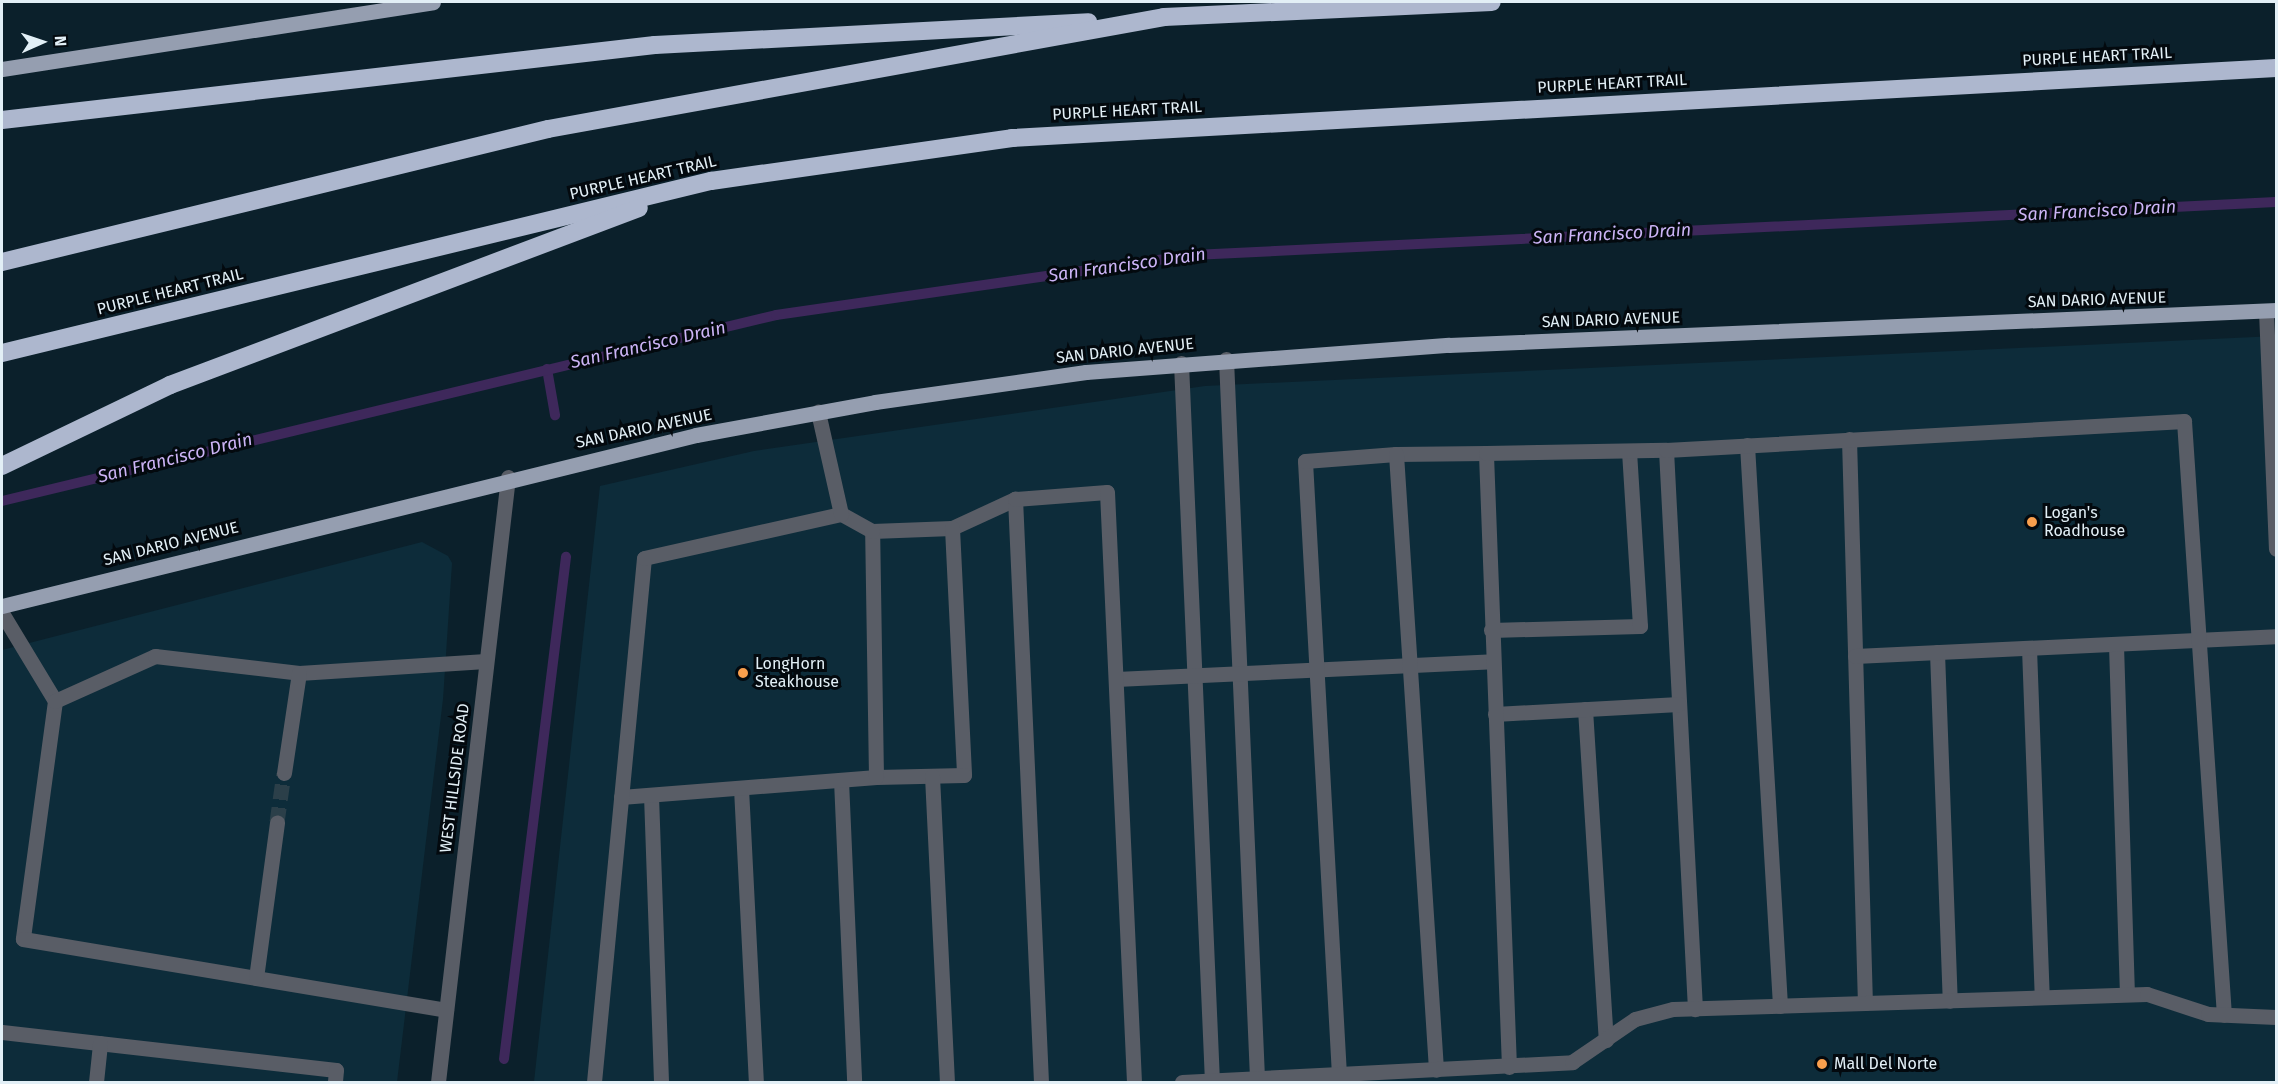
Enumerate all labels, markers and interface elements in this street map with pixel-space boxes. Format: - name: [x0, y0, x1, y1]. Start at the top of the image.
- north arrow: [12, 12, 72, 72]
- text: N: [51, 35, 70, 47]
- street label: PURPLE HEART TRAIL: [2022, 43, 2172, 71]
- street label: PURPLE HEART TRAIL: [1537, 70, 1687, 98]
- street label: PURPLE HEART TRAIL: [1052, 97, 1202, 125]
- street label: PURPLE HEART TRAIL: [568, 152, 718, 204]
- water label: San Francisco Drain: [2017, 196, 2177, 226]
- water label: San Francisco Drain: [1532, 219, 1692, 249]
- water label: San Francisco Drain: [1047, 243, 1207, 287]
- street label: PURPLE HEART TRAIL: [95, 265, 245, 319]
- street label: SAN DARIO AVENUE: [2027, 288, 2167, 312]
- street label: SAN DARIO AVENUE: [1541, 308, 1681, 332]
- water label: San Francisco Drain: [568, 317, 728, 373]
- street label: SAN DARIO AVENUE: [1055, 334, 1195, 368]
- street label: SAN DARIO AVENUE: [574, 405, 714, 453]
- water label: San Francisco Drain: [95, 428, 255, 488]
- place label: Logan's Roadhouse: [2044, 503, 2125, 541]
- marker: Logan's Roadhouse: [2025, 515, 2039, 529]
- street label: SAN DARIO AVENUE: [101, 518, 241, 570]
- place label: LongHorn Steakhouse: [755, 654, 839, 692]
- marker: LongHorn Steakhouse: [736, 666, 750, 680]
- street label: WEST HILLSIDE ROAD: [436, 702, 474, 854]
- place label: Mall Del Norte: [1834, 1054, 1937, 1074]
- marker: Mall Del Norte: [1815, 1057, 1829, 1071]

